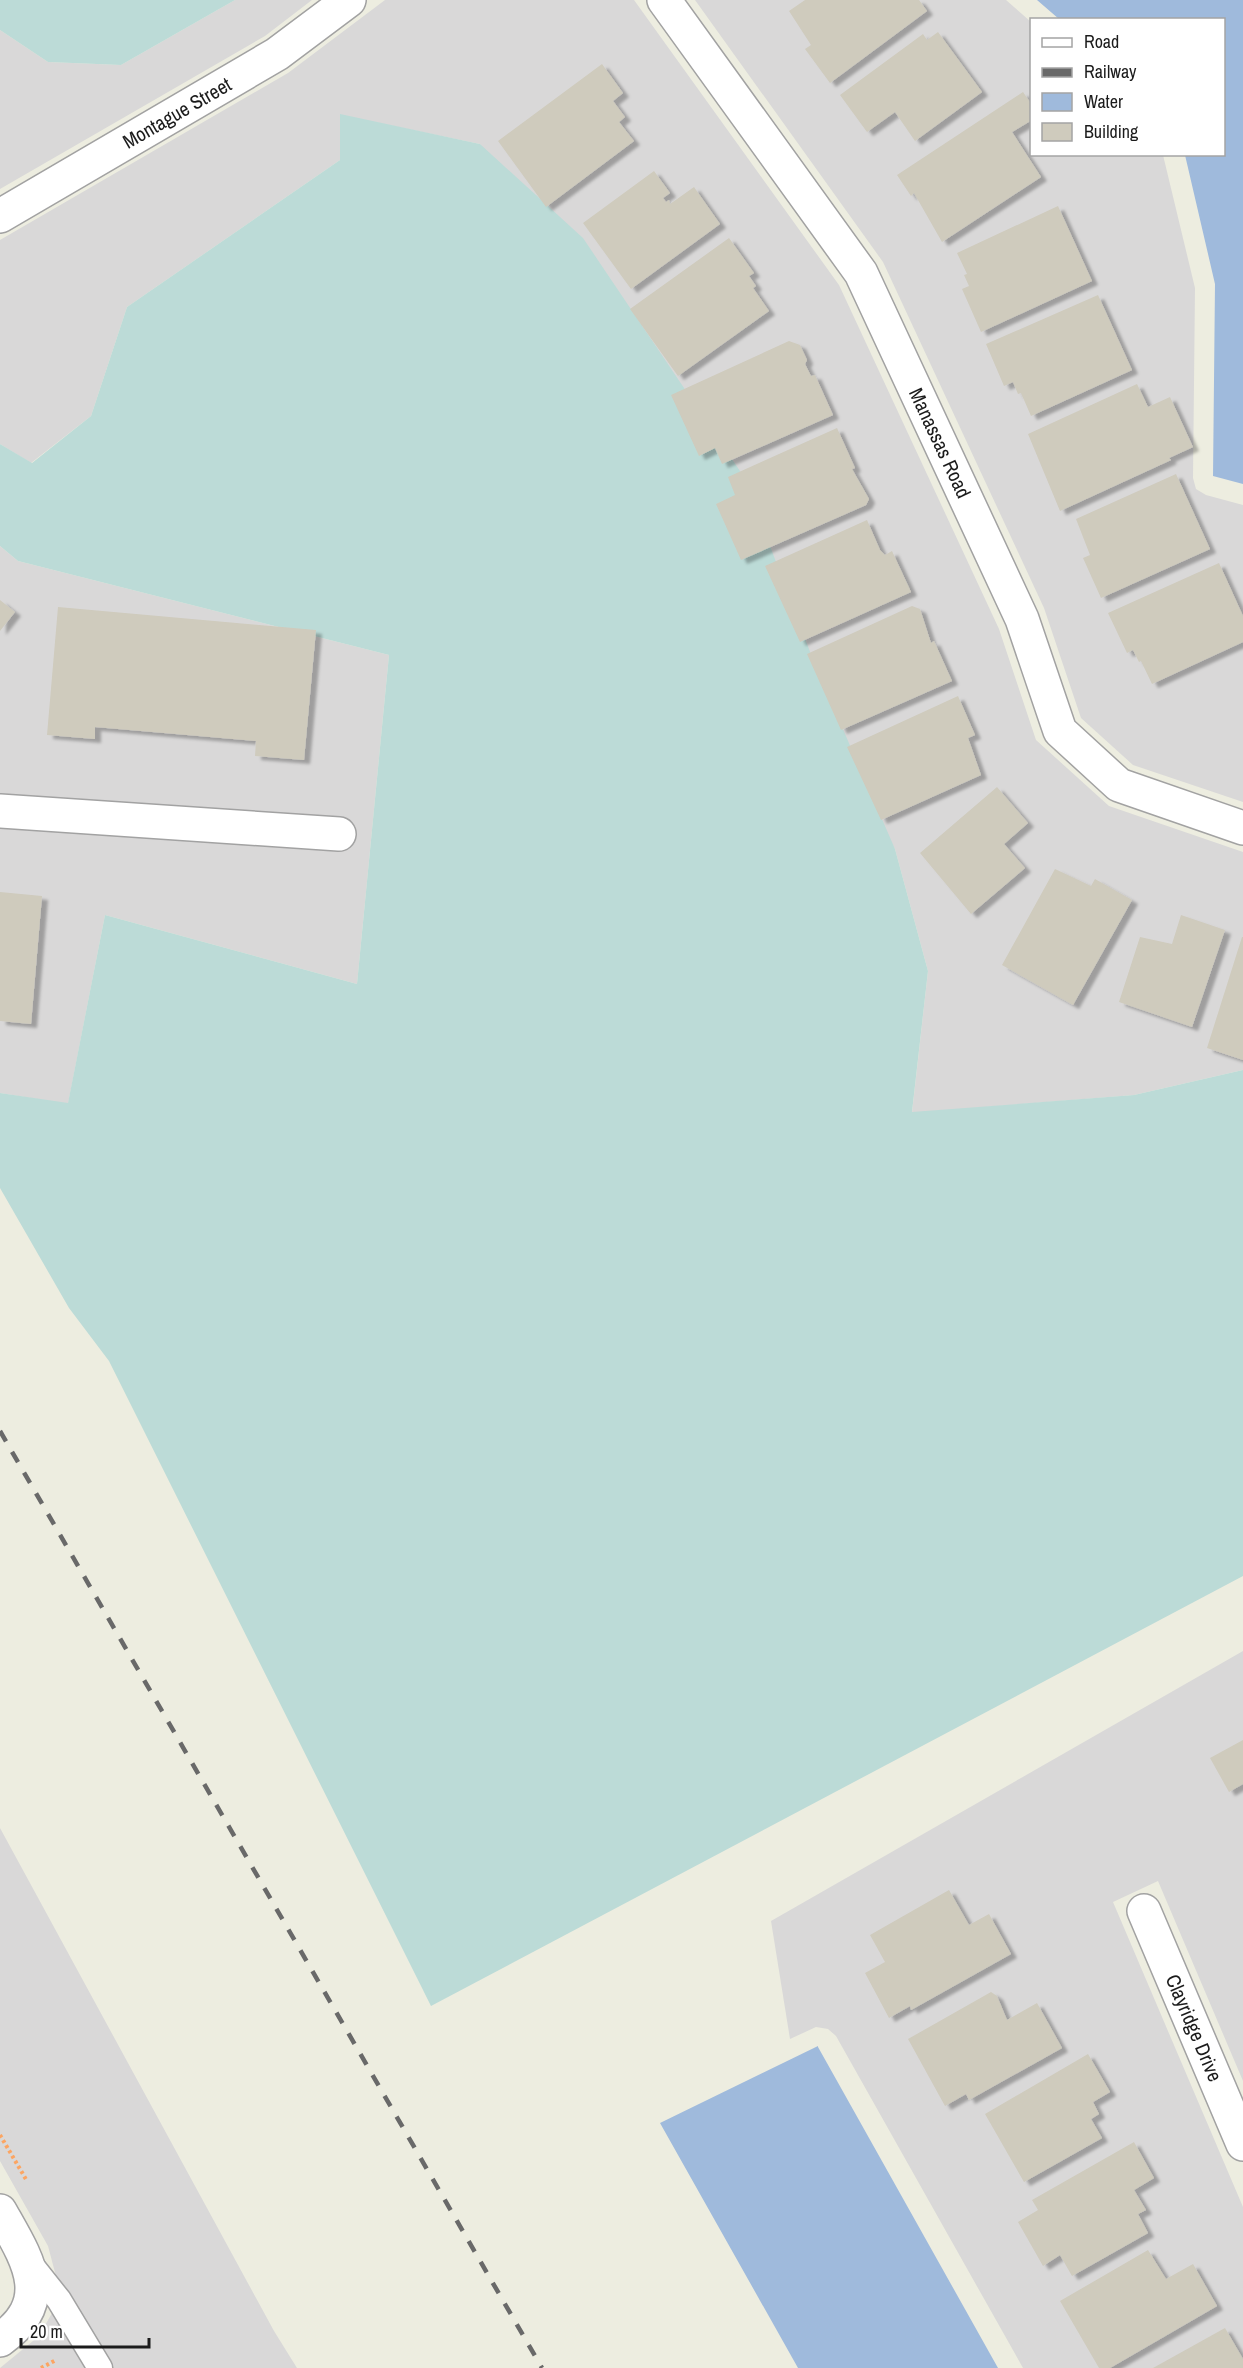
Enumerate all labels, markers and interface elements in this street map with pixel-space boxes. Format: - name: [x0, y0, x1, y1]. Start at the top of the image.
- legend: [1030, 18, 1225, 156]
- text: Road: [1084, 29, 1119, 54]
- text: Railway: [1084, 59, 1137, 84]
- street label: Montague Street: [117, 70, 236, 155]
- text: Water: [1084, 89, 1123, 114]
- text: Building: [1084, 119, 1139, 144]
- street label: Manassas Road: [903, 383, 978, 502]
- street label: Clayridge Drive: [1160, 1970, 1229, 2086]
- scale bar: [21, 2311, 148, 2349]
- text: 20 m: [30, 2319, 63, 2344]

